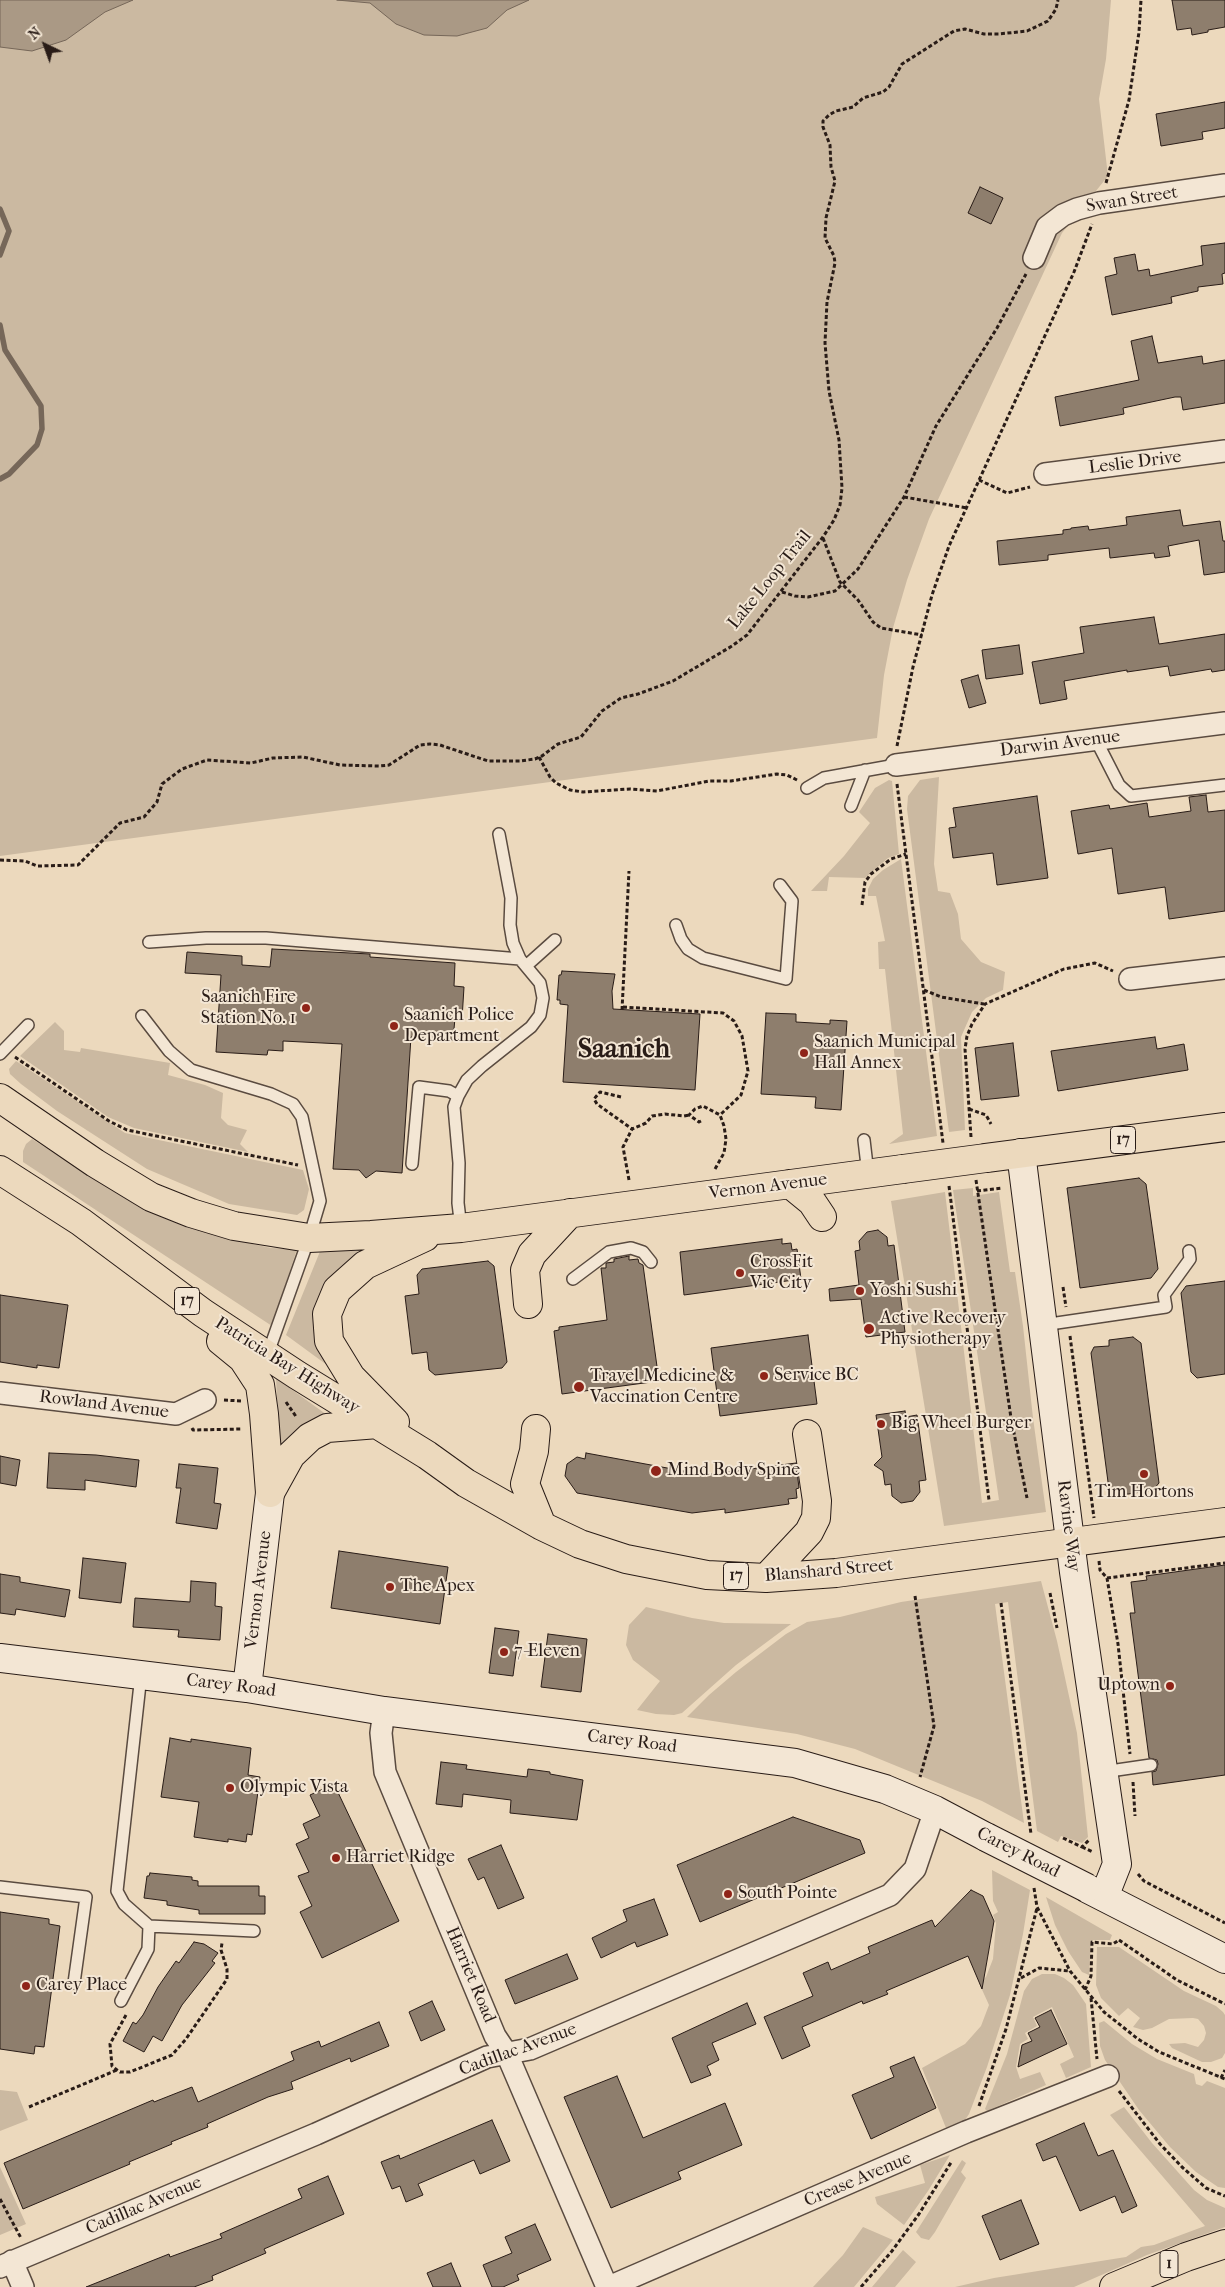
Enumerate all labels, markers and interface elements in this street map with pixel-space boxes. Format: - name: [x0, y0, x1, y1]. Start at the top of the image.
- north arrow: [20, 20, 70, 70]
- text: N: [25, 24, 44, 43]
- street label: Swan Street: [1085, 182, 1179, 218]
- street label: Leslie Drive: [1087, 447, 1183, 479]
- street label: Lake Loop Trail: [724, 526, 816, 634]
- street label: Darwin Avenue: [999, 726, 1121, 762]
- place label: Saanich Fire Station No. 1: [201, 987, 296, 1030]
- marker: Saanich Fire Station No. 1: [300, 1002, 312, 1014]
- place label: Saanich Police Department: [404, 1005, 514, 1048]
- marker: Saanich Police Department: [388, 1020, 400, 1032]
- place label: Saanich Municipal Hall Annex: [814, 1032, 956, 1074]
- district label: Saanich: [578, 1033, 670, 1067]
- marker: Saanich Municipal Hall Annex: [798, 1047, 810, 1059]
- road number: 17: [1110, 1126, 1136, 1154]
- street label: Vernon Avenue: [708, 1169, 828, 1205]
- place label: CrossFit Vic City: [750, 1252, 813, 1294]
- marker: CrossFit Vic City: [734, 1267, 746, 1279]
- place label: Yoshi Sushi: [870, 1280, 957, 1302]
- marker: Yoshi Sushi: [854, 1285, 866, 1297]
- road number: 17: [174, 1288, 200, 1314]
- place label: Active Recovery Physiotherapy: [880, 1308, 1006, 1350]
- street label: Patricia Bay Highway: [211, 1313, 363, 1419]
- marker: Active Recovery Physiotherapy: [862, 1322, 876, 1336]
- place label: Service BC: [774, 1365, 859, 1387]
- place label: Travel Medicine & Vaccination Centre: [590, 1366, 738, 1408]
- marker: Service BC: [758, 1370, 770, 1382]
- marker: Travel Medicine & Vaccination Centre: [572, 1380, 586, 1394]
- street label: Rowland Avenue: [38, 1386, 170, 1424]
- place label: Big Wheel Burger: [891, 1413, 1031, 1435]
- marker: Big Wheel Burger: [875, 1418, 887, 1430]
- place label: Mind Body Spine: [667, 1460, 800, 1482]
- marker: Mind Body Spine: [649, 1464, 663, 1478]
- marker: Tim Hortons: [1138, 1468, 1150, 1480]
- street label: Ravine Way: [1052, 1479, 1084, 1573]
- place label: Tim Hortons: [1094, 1482, 1194, 1504]
- street label: Vernon Avenue: [241, 1530, 277, 1650]
- street label: Blanshard Street: [764, 1555, 894, 1587]
- road number: 17: [724, 1562, 748, 1590]
- place label: The Apex: [400, 1576, 475, 1598]
- marker: The Apex: [384, 1581, 396, 1593]
- place label: 7-Eleven: [514, 1641, 580, 1663]
- marker: 7-Eleven: [498, 1646, 510, 1658]
- street label: Carey Road: [185, 1670, 277, 1702]
- place label: Uptown: [1097, 1675, 1160, 1697]
- marker: Uptown: [1164, 1680, 1176, 1692]
- street label: Carey Road: [586, 1726, 678, 1758]
- place label: Olympic Vista: [240, 1777, 348, 1799]
- marker: Olympic Vista: [224, 1782, 236, 1794]
- street label: Carey Road: [973, 1823, 1063, 1883]
- place label: Harriet Ridge: [346, 1847, 455, 1869]
- marker: Harriet Ridge: [330, 1852, 342, 1864]
- place label: South Pointe: [738, 1883, 837, 1905]
- marker: South Pointe: [722, 1888, 734, 1900]
- street label: Harriet Road: [440, 1924, 500, 2026]
- place label: Carey Place: [36, 1975, 127, 1997]
- marker: Carey Place: [20, 1980, 32, 1992]
- street label: Cadillac Avenue: [456, 2019, 580, 2081]
- street label: Crease Avenue: [801, 2148, 915, 2212]
- street label: Cadillac Avenue: [83, 2172, 205, 2240]
- road number: 1: [1160, 2250, 1178, 2278]

